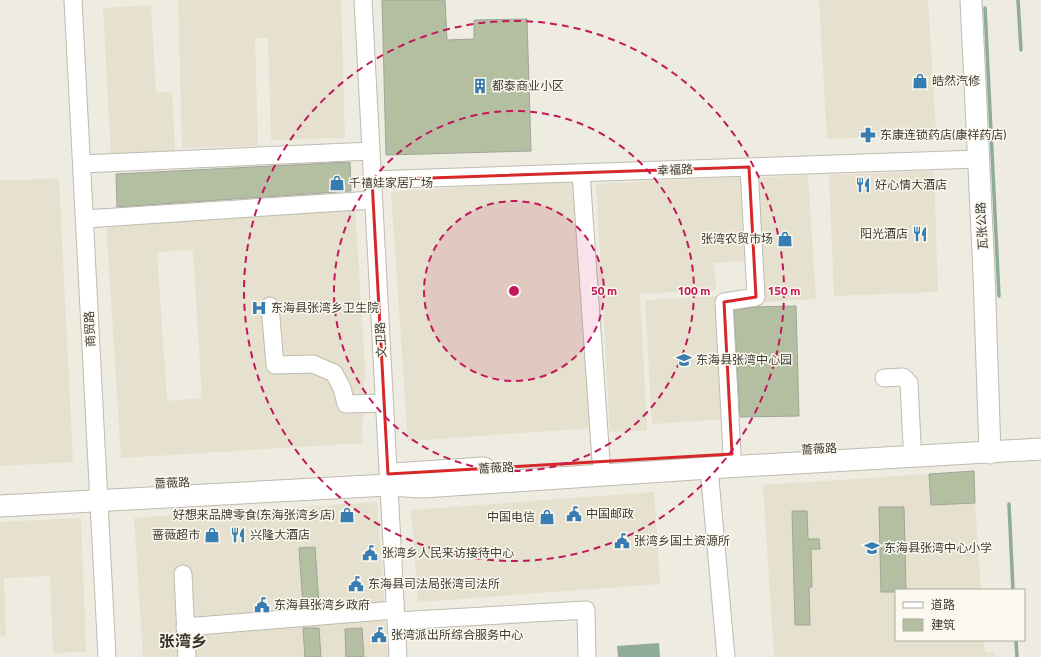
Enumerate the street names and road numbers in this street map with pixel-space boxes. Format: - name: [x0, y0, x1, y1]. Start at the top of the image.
- street label: 幸福路: [657, 159, 693, 180]
- street label: 瓦张公路: [971, 202, 992, 250]
- street label: 商贸路: [79, 311, 100, 348]
- street label: 文卫路: [370, 322, 391, 359]
- street label: 蔷薇路: [800, 438, 837, 459]
- street label: 蔷薇路: [477, 457, 514, 478]
- street label: 蔷薇路: [154, 472, 190, 493]

